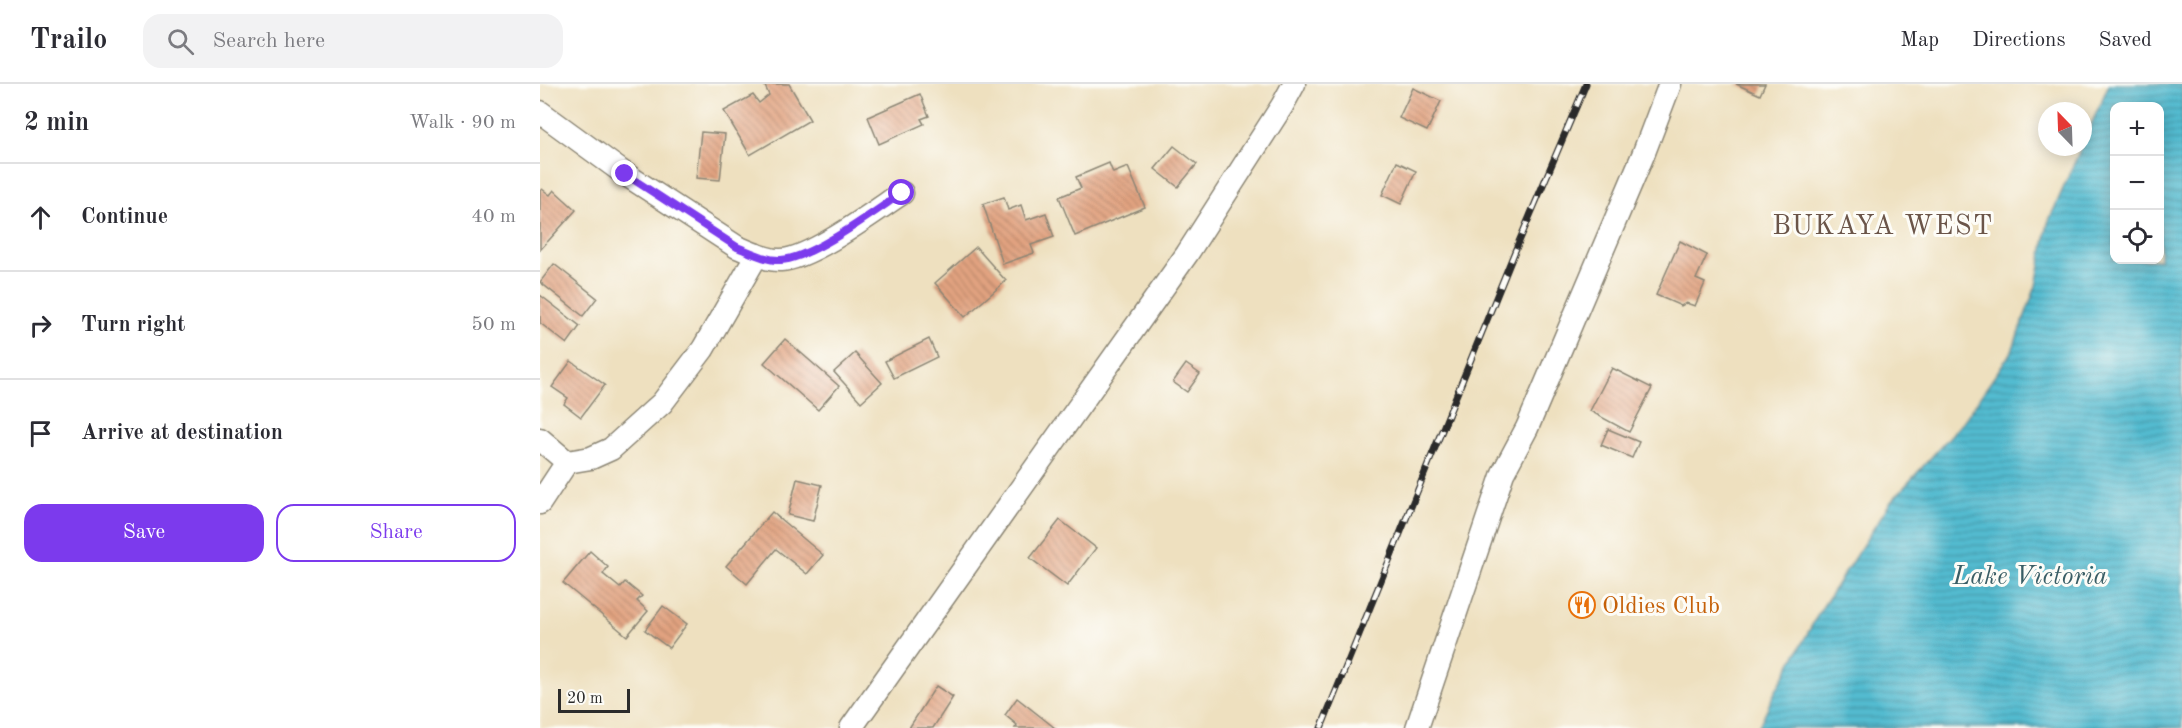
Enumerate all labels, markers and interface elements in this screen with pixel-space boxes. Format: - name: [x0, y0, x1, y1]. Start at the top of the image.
- search box: [143, 14, 563, 68]
- icon: search: [164, 25, 197, 58]
- text: Trailo: [30, 27, 107, 55]
- text: Search here: [212, 30, 325, 52]
- text: Map: [1900, 30, 1939, 51]
- text: Directions: [1972, 30, 2066, 51]
- text: Saved: [2099, 30, 2152, 51]
- north arrow: [2038, 102, 2092, 156]
- map controls: [2110, 102, 2164, 264]
- button: +: [2110, 102, 2164, 156]
- text: 2 min: [24, 110, 89, 136]
- text: Walk · 90 m: [409, 113, 516, 133]
- button: −: [2110, 156, 2164, 210]
- route end: [611, 160, 637, 186]
- route start: [888, 179, 914, 205]
- icon: ahead: [24, 201, 57, 234]
- text: Continue: [81, 206, 168, 228]
- text: 40 m: [471, 207, 516, 227]
- button: locate: [2110, 210, 2164, 264]
- district label: BUKAYA WEST: [1772, 213, 1994, 240]
- icon: right: [24, 309, 57, 342]
- text: Turn right: [81, 314, 185, 336]
- text: 50 m: [471, 315, 516, 335]
- icon: arrive: [24, 417, 57, 450]
- text: Arrive at destination: [81, 422, 283, 444]
- button: Save: [24, 504, 264, 562]
- button: Share: [276, 504, 516, 562]
- water label: Lake Victoria: [1952, 564, 2107, 590]
- restaurant icon: Oldies Club: [1567, 590, 1597, 620]
- place label: Oldies Club: [1602, 595, 1720, 619]
- scale bar: [558, 686, 630, 714]
- text: 20 m: [567, 691, 603, 707]

